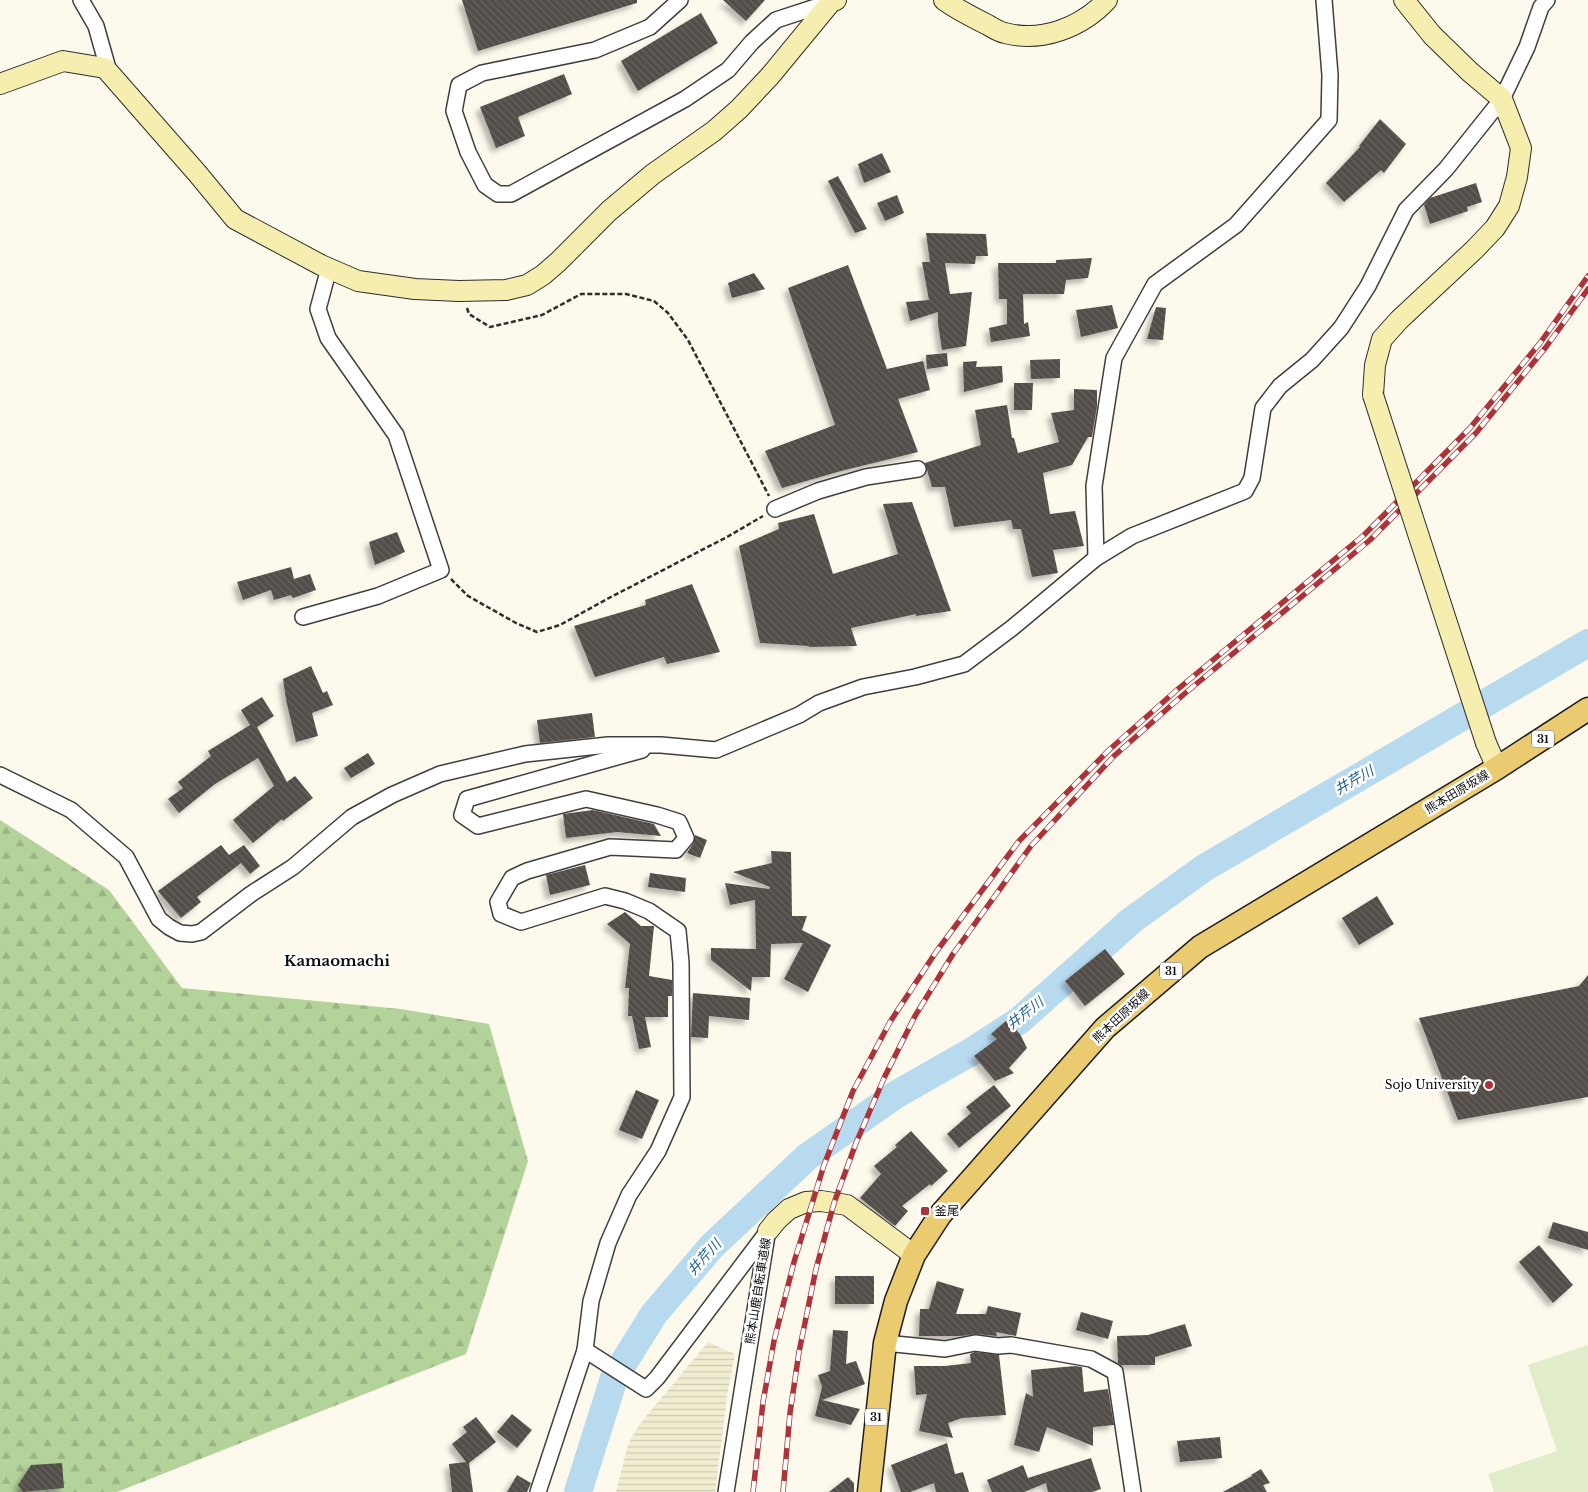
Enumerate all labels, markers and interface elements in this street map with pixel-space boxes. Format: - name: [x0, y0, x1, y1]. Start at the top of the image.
- road number: 31: [1532, 731, 1554, 748]
- water label: 井芹川: [1331, 761, 1378, 798]
- street label: 熊本田原坂線: [1422, 767, 1491, 817]
- district label: Kamaomachi: [284, 951, 390, 970]
- road number: 31: [1160, 962, 1182, 979]
- street label: 熊本田原坂線: [1089, 986, 1152, 1046]
- water label: 井芹川: [1003, 992, 1049, 1033]
- place label: Sojo University: [1385, 1077, 1479, 1092]
- marker: Sojo University: [1483, 1079, 1495, 1091]
- place label: 釜尾: [935, 1203, 959, 1218]
- marker: 釜尾: [919, 1205, 931, 1217]
- water label: 井芹川: [683, 1234, 726, 1279]
- street label: 熊本山鹿自転車道線: [742, 1236, 773, 1345]
- road number: 31: [865, 1408, 887, 1425]

